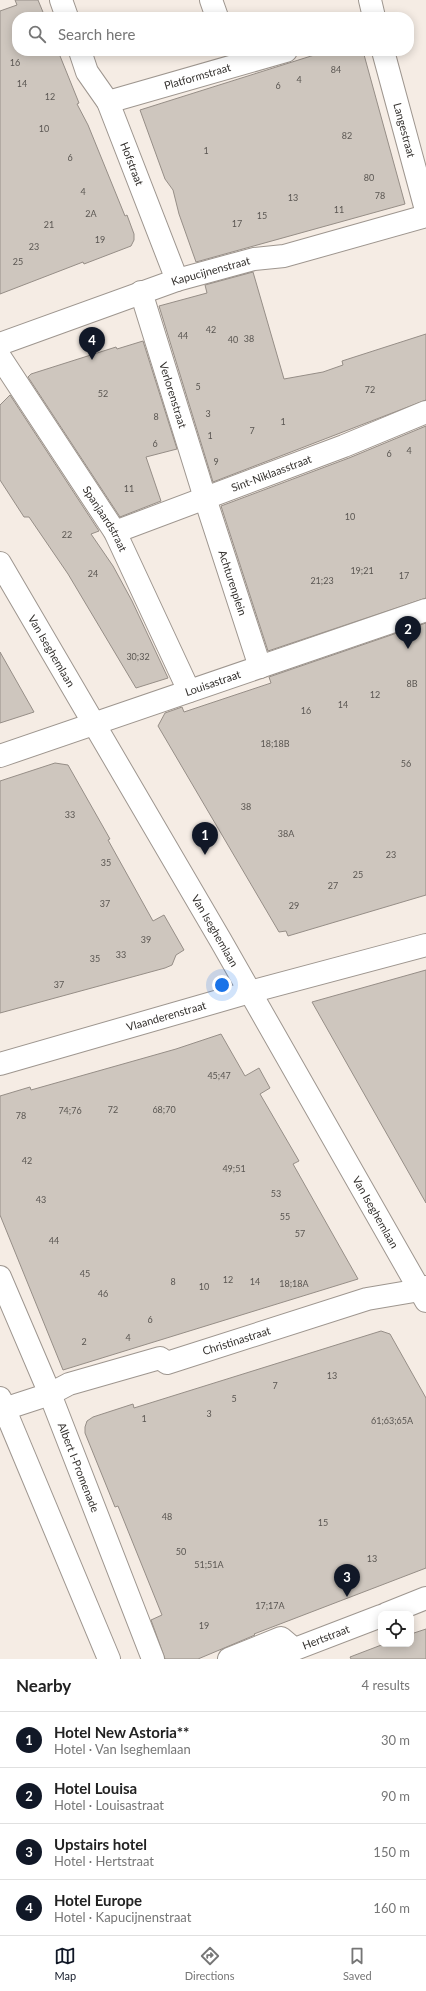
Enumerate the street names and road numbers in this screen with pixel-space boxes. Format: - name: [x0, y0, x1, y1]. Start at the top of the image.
- street label: Platformstraat: [162, 60, 232, 92]
- street label: Langestraat: [391, 101, 419, 159]
- street label: Hofstraat: [118, 140, 147, 187]
- street label: Kapucijnenstraat: [169, 253, 251, 288]
- street label: Verlorenstraat: [157, 360, 190, 430]
- street label: Sint-Niklaasstraat: [229, 452, 313, 494]
- street label: Spanjaardstraat: [80, 483, 130, 554]
- street label: Achturenplein: [216, 548, 250, 617]
- street label: Van Iseghemlaan: [26, 613, 78, 689]
- street label: Louisastraat: [183, 667, 242, 698]
- street label: Van Iseghemlaan: [189, 892, 241, 969]
- street label: Vlaanderenstraat: [125, 998, 207, 1033]
- street label: Van Iseghemlaan: [350, 1174, 402, 1250]
- street label: Christinastraat: [201, 1323, 272, 1357]
- street label: Albert I-Promenade: [56, 1421, 102, 1514]
- street label: Hertstraat: [300, 1622, 351, 1652]

